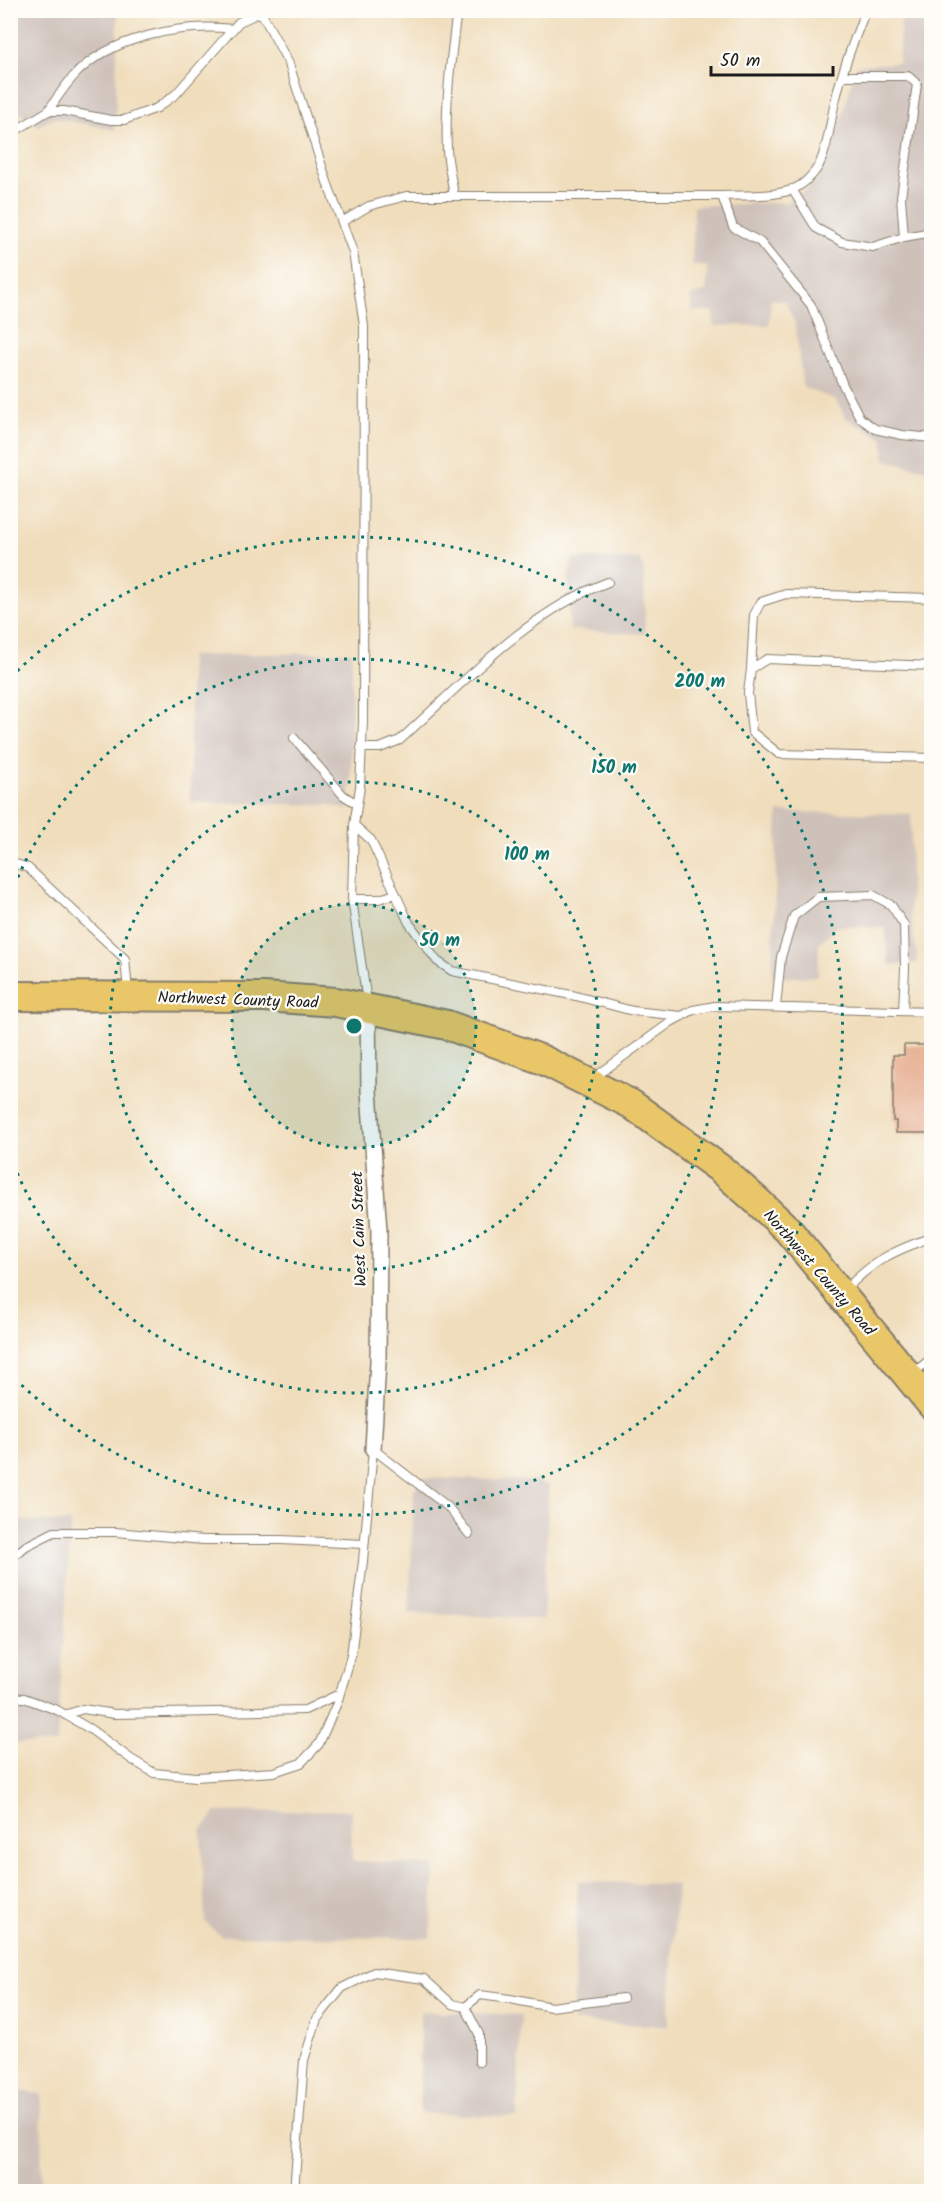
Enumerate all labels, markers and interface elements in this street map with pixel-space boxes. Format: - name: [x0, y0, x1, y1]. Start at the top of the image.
- scale bar: [711, 39, 832, 77]
- text: 50 m: [720, 47, 760, 76]
- text: 200 m: [675, 668, 726, 697]
- text: 150 m: [591, 754, 637, 783]
- text: 100 m: [504, 841, 550, 870]
- text: 50 m: [419, 927, 460, 956]
- street label: Northwest County Road: [157, 985, 320, 1016]
- centre of rings: [344, 1016, 364, 1036]
- street label: West Cain Street: [345, 1170, 374, 1287]
- street label: Northwest County Road: [757, 1204, 882, 1343]

